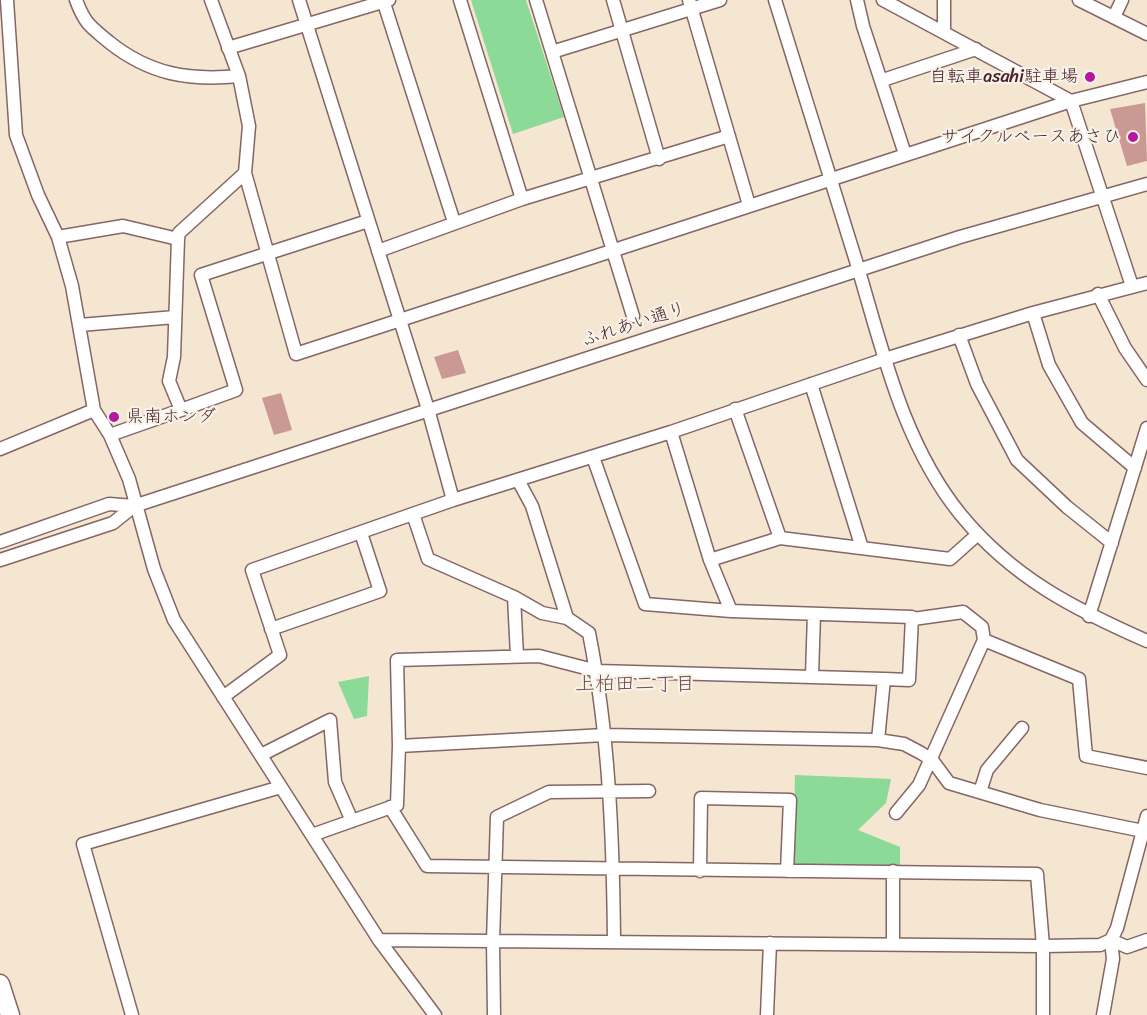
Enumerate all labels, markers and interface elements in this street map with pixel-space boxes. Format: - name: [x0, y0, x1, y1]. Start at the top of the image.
- place label: 自転車asahi駐車場: [929, 66, 1078, 88]
- marker: 自転車asahi駐車場: [1083, 70, 1097, 84]
- place label: サイクルベースあさひ: [941, 126, 1121, 148]
- marker: サイクルベースあさひ: [1126, 130, 1140, 144]
- street label: ふれあい通り: [579, 298, 689, 352]
- place label: 県南ホンダ: [126, 406, 216, 428]
- marker: 県南ホンダ: [107, 410, 121, 424]
- district label: 上柏田二丁目: [575, 673, 695, 697]

